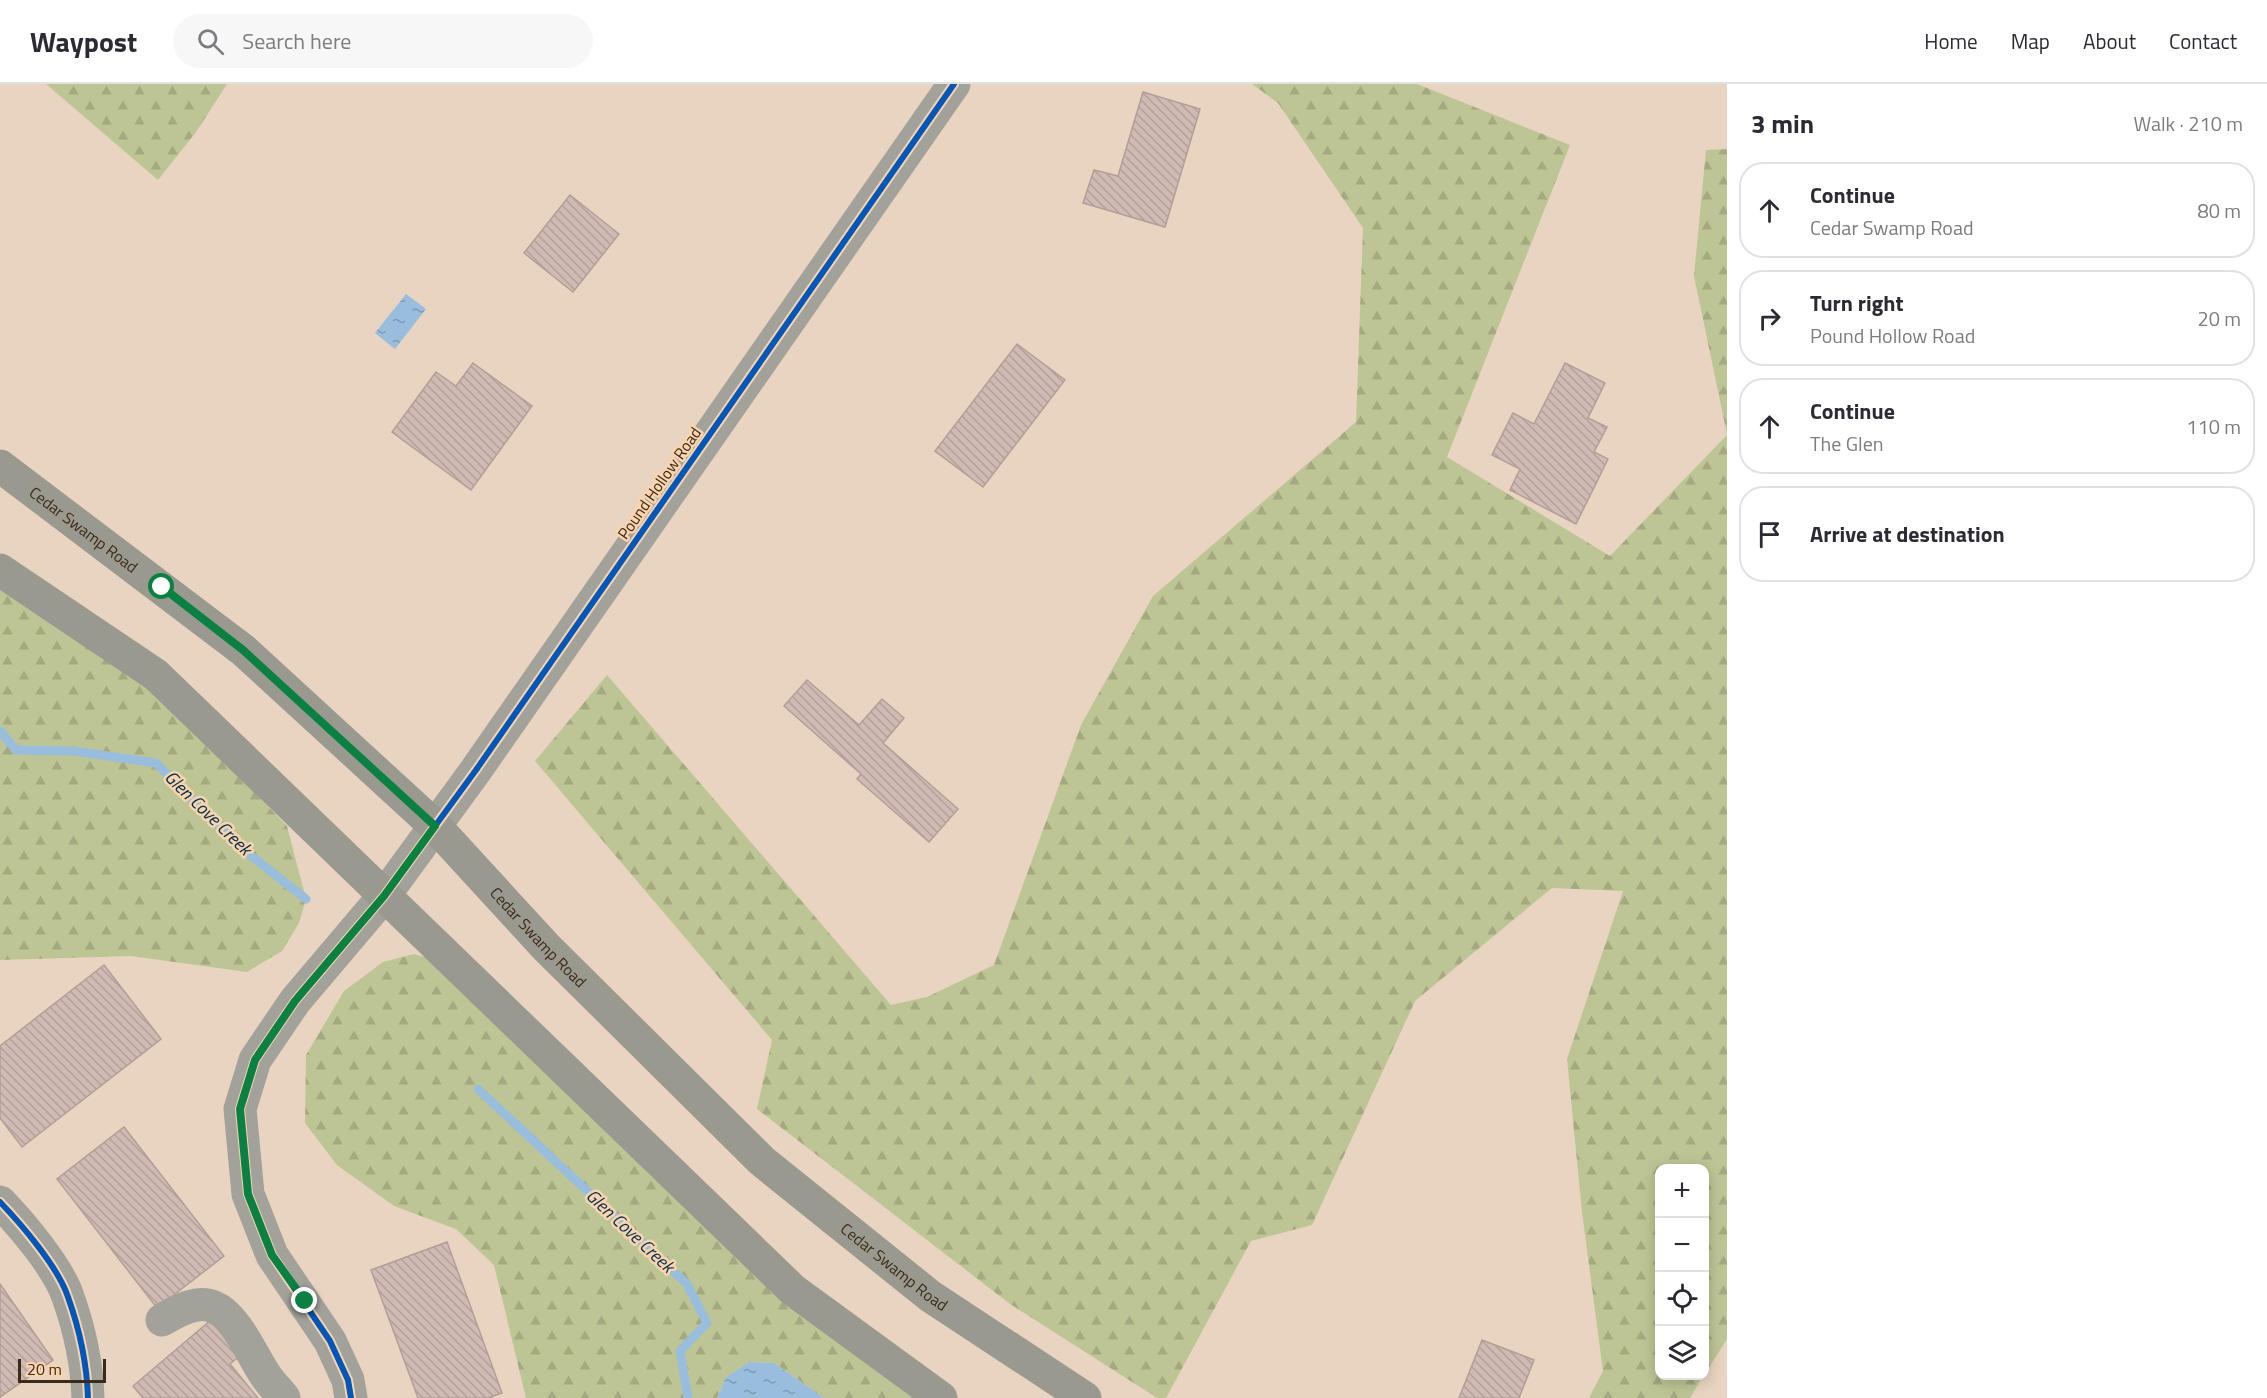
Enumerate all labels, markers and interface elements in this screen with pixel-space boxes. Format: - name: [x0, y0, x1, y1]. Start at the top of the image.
- search box: [173, 14, 593, 68]
- text: Waypost: [30, 20, 137, 63]
- text: Search here: [242, 24, 351, 58]
- icon: search: [194, 25, 227, 58]
- text: Home: [1924, 25, 1978, 57]
- text: Map: [2011, 25, 2050, 57]
- text: About: [2083, 25, 2136, 57]
- text: Contact: [2169, 25, 2237, 57]
- text: 3 min: [1751, 104, 1814, 143]
- text: Walk · 210 m: [2134, 108, 2243, 139]
- text: Continue: [1810, 178, 1895, 212]
- icon: ahead: [1753, 194, 1786, 227]
- text: 80 m: [2197, 195, 2241, 226]
- text: Cedar Swamp Road: [1810, 212, 1973, 243]
- text: Turn right: [1810, 286, 1904, 320]
- icon: right: [1753, 302, 1786, 335]
- text: 20 m: [2197, 303, 2241, 334]
- text: Pound Hollow Road: [1810, 320, 1975, 351]
- text: Continue: [1810, 394, 1895, 428]
- icon: ahead: [1753, 410, 1786, 443]
- text: 110 m: [2186, 411, 2241, 442]
- street label: Pound Hollow Road: [611, 422, 707, 544]
- text: The Glen: [1810, 428, 1884, 459]
- street label: Cedar Swamp Road: [24, 480, 143, 578]
- text: Arrive at destination: [1810, 517, 2005, 551]
- icon: arrive: [1753, 518, 1786, 551]
- route start: [148, 573, 174, 599]
- water label: Glen Cove Creek: [159, 764, 260, 863]
- street label: Cedar Swamp Road: [484, 881, 592, 993]
- map controls: [1655, 1164, 1709, 1380]
- button: +: [1655, 1164, 1709, 1218]
- water label: Glen Cove Creek: [580, 1182, 682, 1280]
- street label: Cedar Swamp Road: [836, 1217, 953, 1317]
- button: −: [1655, 1218, 1709, 1272]
- button: locate: [1655, 1272, 1709, 1326]
- route end: [291, 1287, 317, 1313]
- button: layers: [1655, 1326, 1709, 1380]
- scale bar: [18, 1356, 106, 1384]
- text: 20 m: [27, 1357, 62, 1381]

